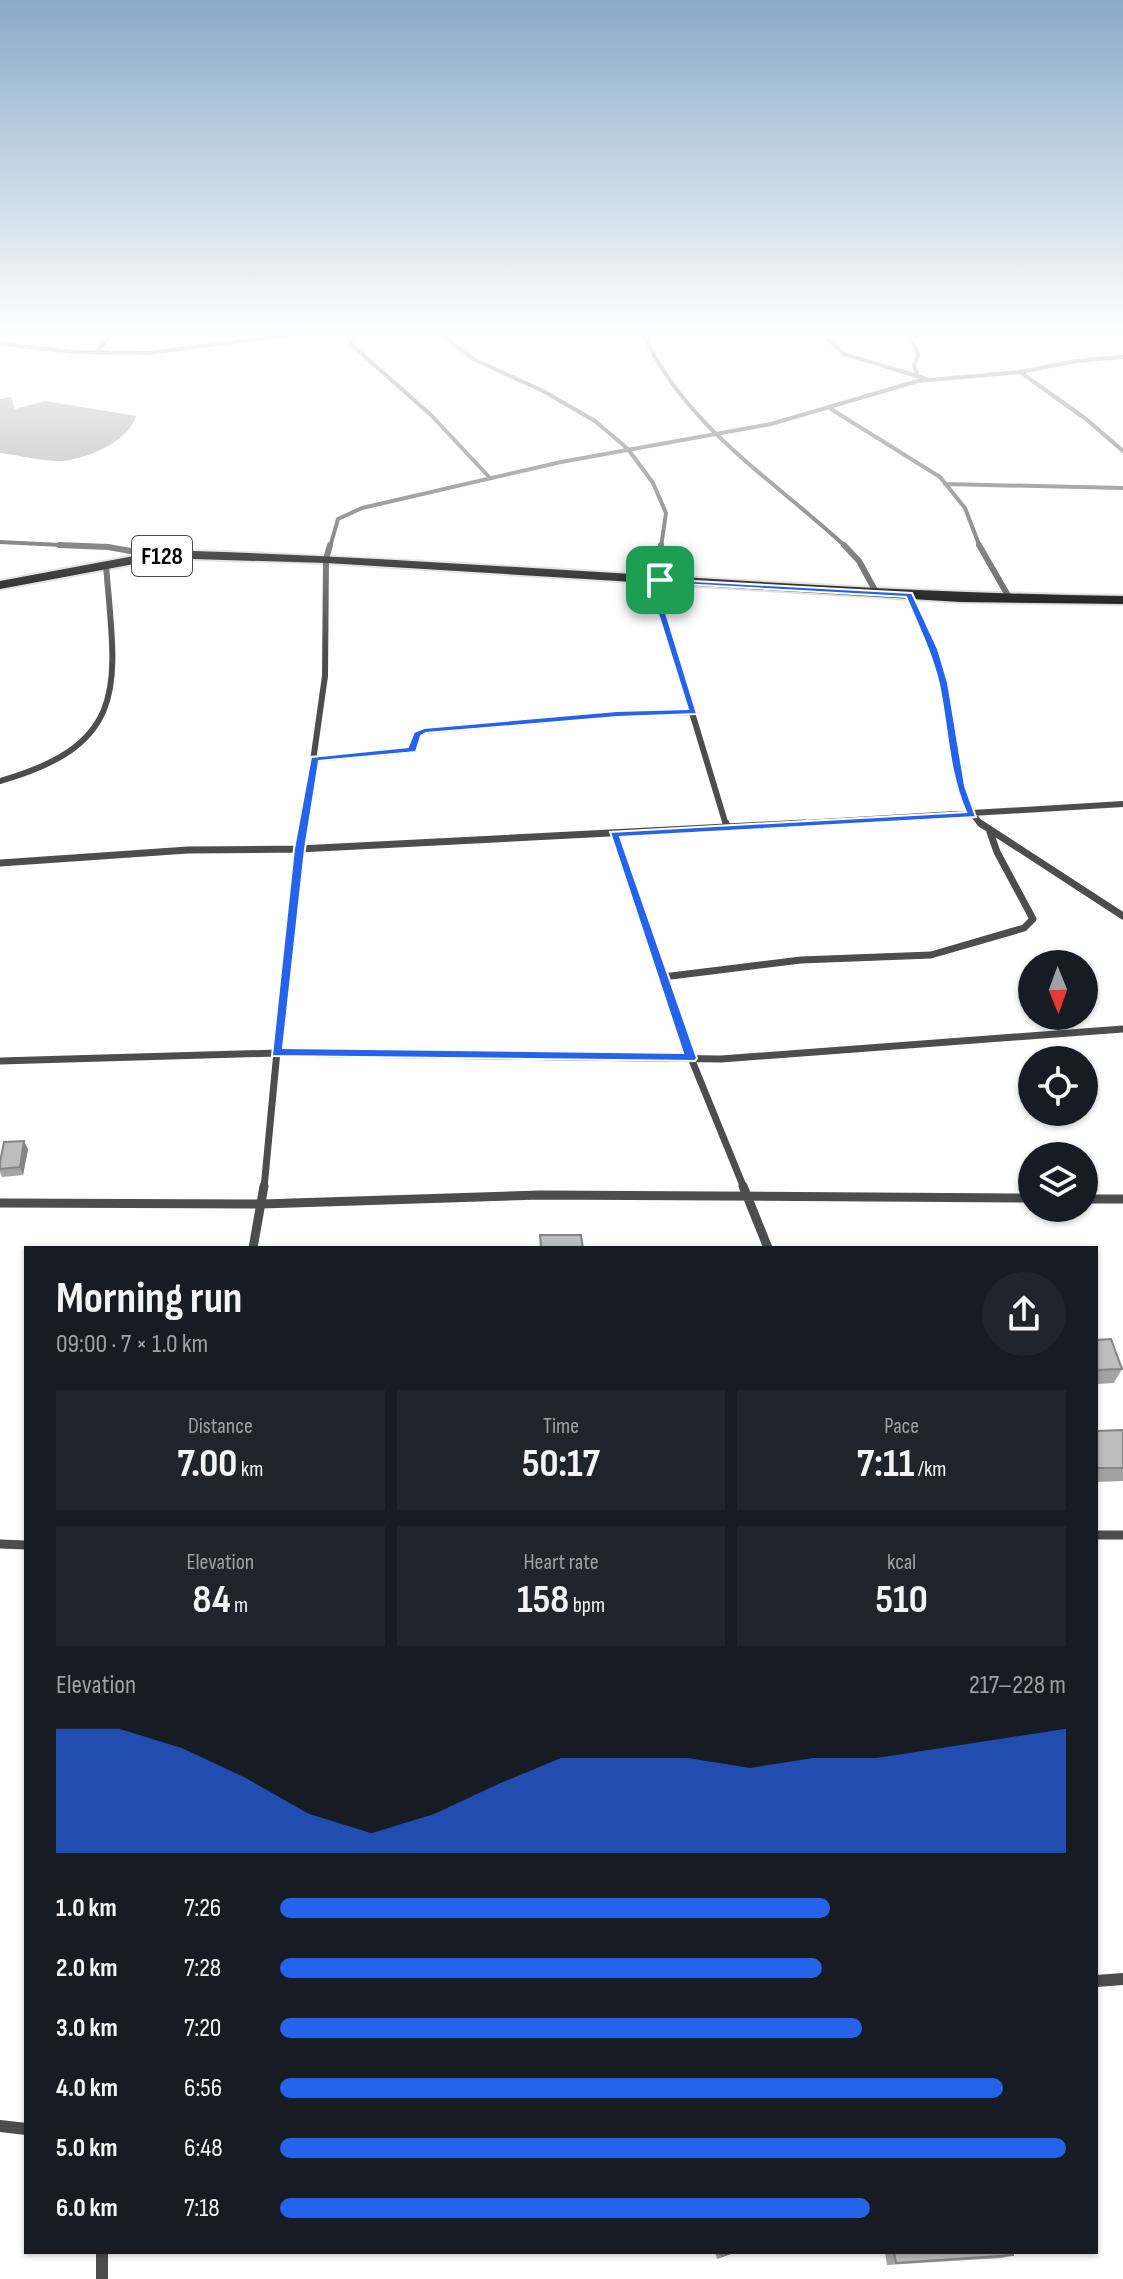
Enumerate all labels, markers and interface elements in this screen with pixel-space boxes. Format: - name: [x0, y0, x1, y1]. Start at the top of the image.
- road number: F128: [132, 536, 192, 576]
- pin: [626, 546, 694, 614]
- icon: arrive: [638, 558, 682, 602]
- north arrow: [1018, 950, 1098, 1030]
- map controls: [1018, 950, 1098, 1222]
- button: locate: [1018, 1046, 1098, 1126]
- button: layers: [1018, 1142, 1098, 1222]
- text: Morning run: [56, 1272, 242, 1325]
- button: share: [982, 1272, 1066, 1356]
- text: 09:00 · 7 × 1.0 km: [56, 1329, 208, 1360]
- text: Distance: [188, 1413, 253, 1440]
- text: Time: [543, 1413, 579, 1440]
- text: Pace: [884, 1413, 919, 1440]
- text: 7.00: [177, 1440, 237, 1488]
- text: 50:17: [522, 1440, 600, 1488]
- text: 7:11: [857, 1440, 914, 1488]
- text: km: [237, 1456, 263, 1483]
- text: /km: [914, 1456, 947, 1483]
- text: Elevation: [186, 1549, 254, 1576]
- text: Heart rate: [523, 1549, 599, 1576]
- text: kcal: [887, 1549, 916, 1576]
- text: 84: [193, 1576, 231, 1624]
- text: 158: [517, 1576, 569, 1624]
- text: 510: [876, 1576, 928, 1624]
- text: m: [231, 1592, 248, 1619]
- text: bpm: [569, 1592, 605, 1619]
- text: Elevation: [56, 1670, 136, 1701]
- text: 217–228 m: [969, 1670, 1066, 1701]
- text: 1.0 km: [56, 1893, 117, 1924]
- text: 7:26: [184, 1893, 221, 1924]
- text: 2.0 km: [56, 1953, 117, 1984]
- text: 7:28: [184, 1953, 221, 1984]
- text: 3.0 km: [56, 2013, 118, 2044]
- text: 7:20: [184, 2013, 221, 2044]
- text: 4.0 km: [56, 2073, 118, 2104]
- text: 6:56: [184, 2073, 222, 2104]
- text: 5.0 km: [56, 2133, 117, 2164]
- text: 6:48: [184, 2133, 223, 2164]
- text: 6.0 km: [56, 2193, 118, 2224]
- text: 7:18: [184, 2193, 220, 2224]

